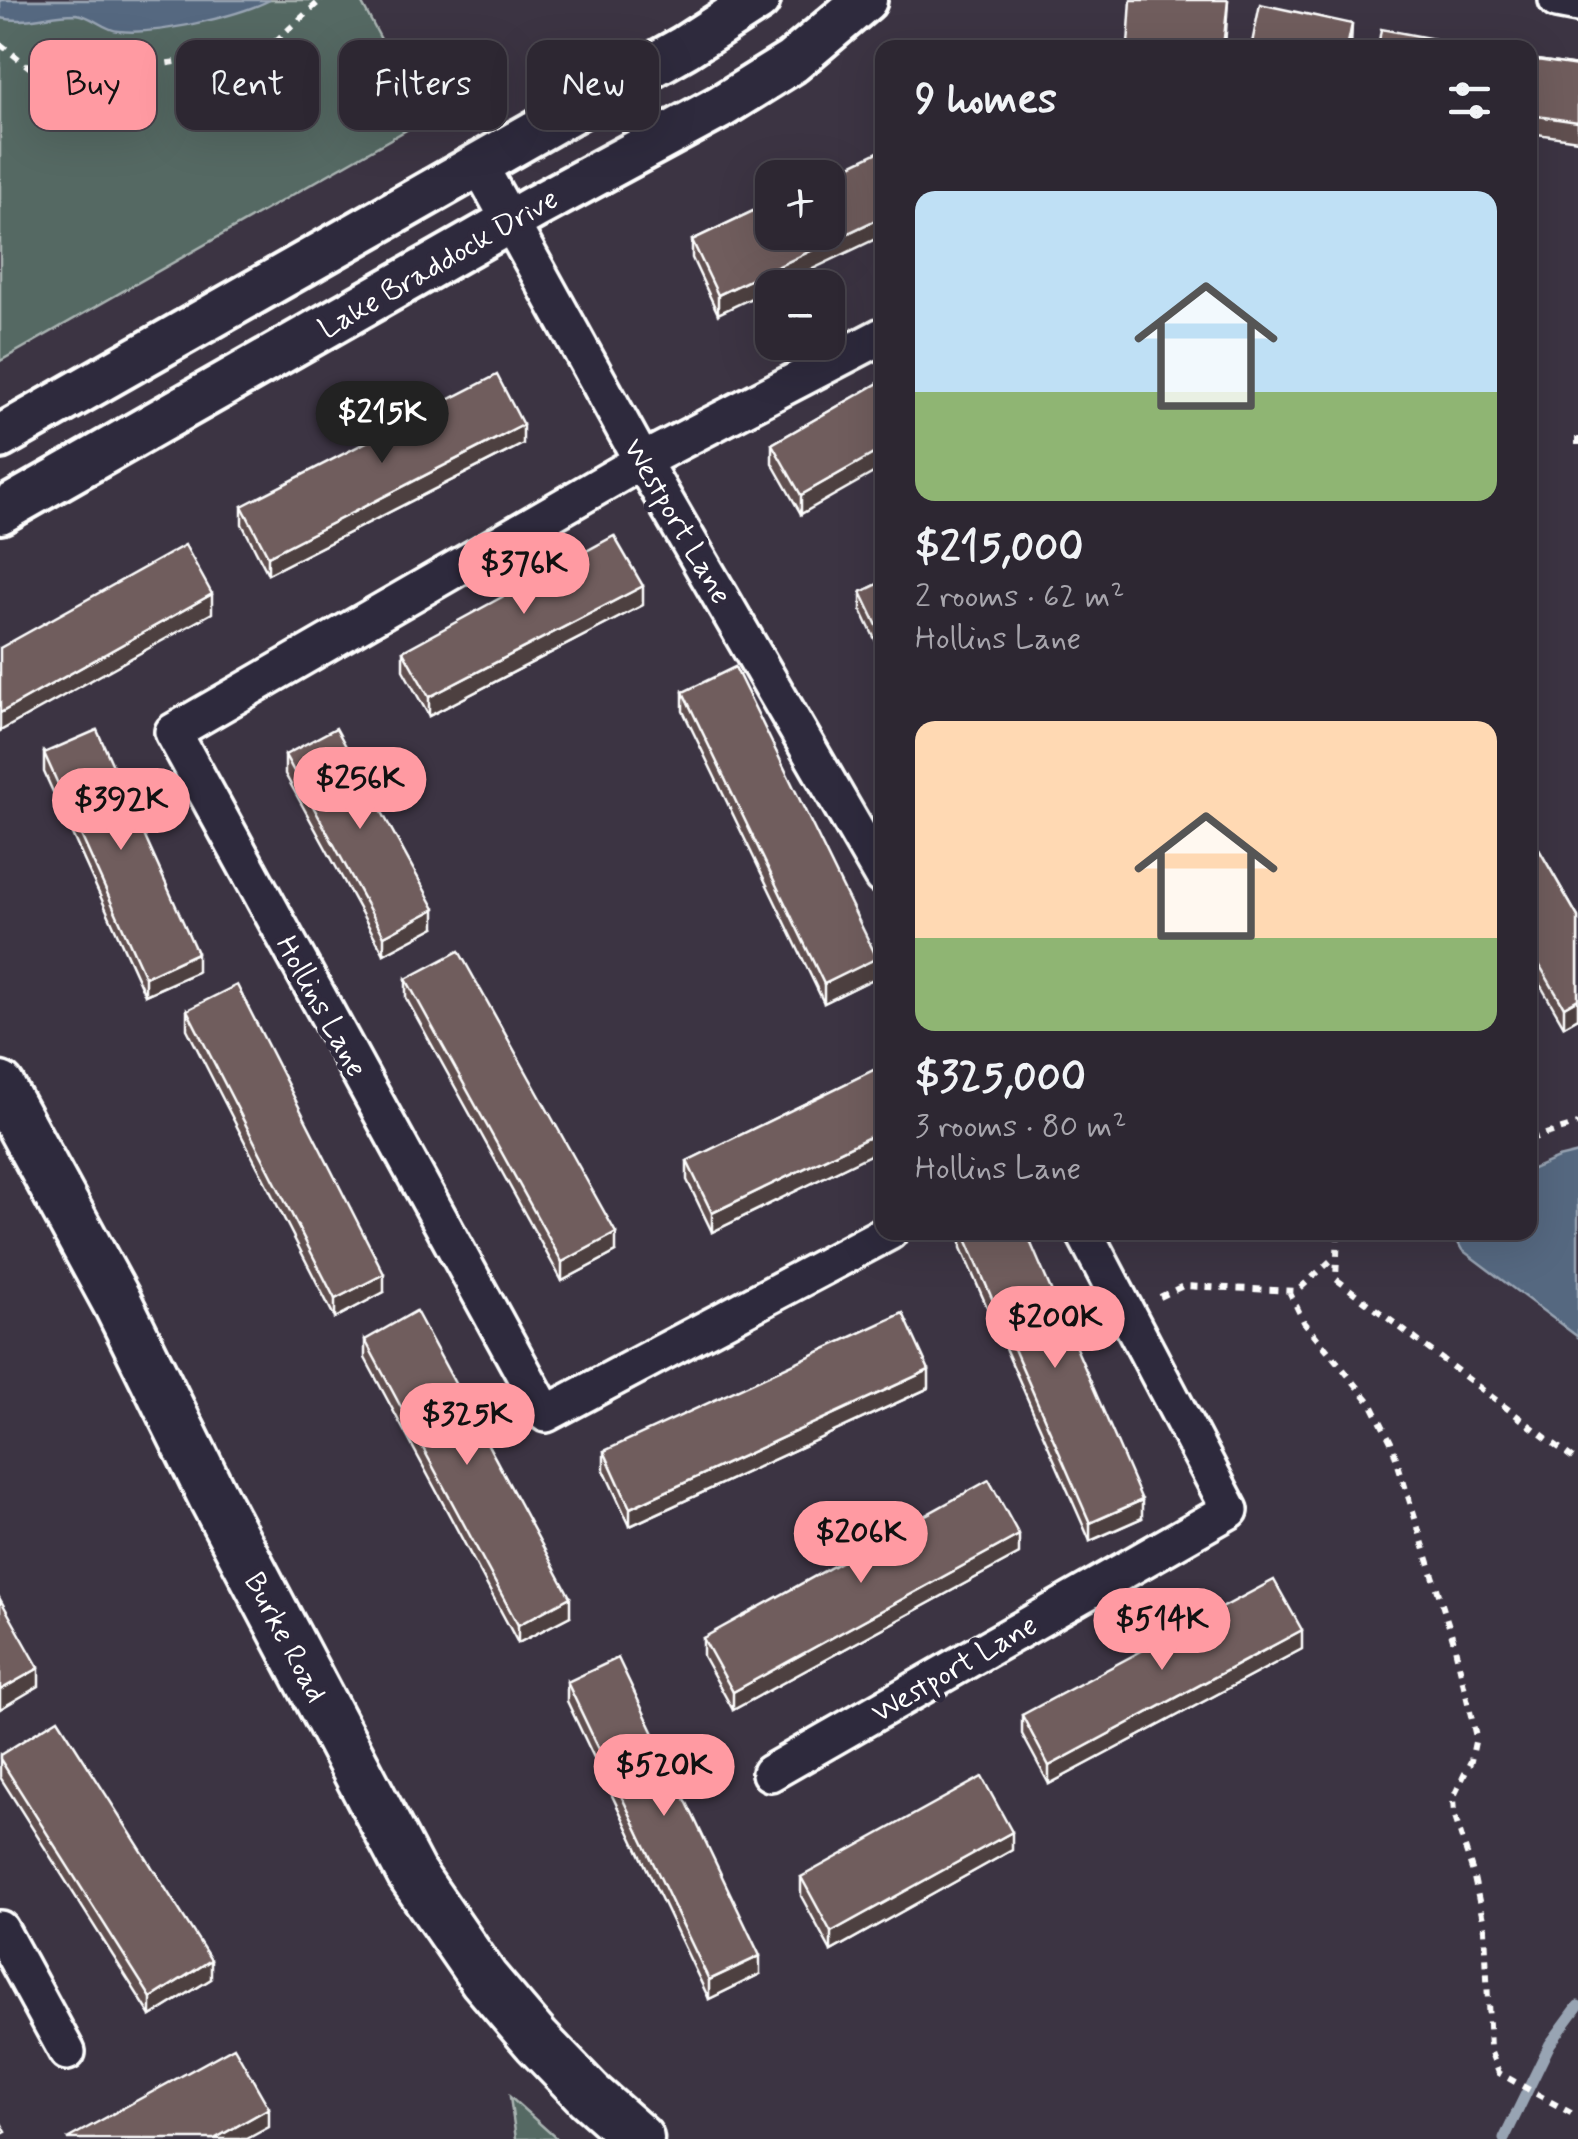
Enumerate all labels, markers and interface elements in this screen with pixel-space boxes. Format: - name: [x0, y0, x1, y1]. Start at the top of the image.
- chip: Buy: [30, 40, 156, 130]
- chip: Rent: [176, 40, 319, 130]
- chip: Filters: [339, 40, 507, 130]
- chip: New: [527, 40, 659, 130]
- text: 9 homes: [915, 73, 1057, 128]
- icon: filters: [1442, 73, 1497, 128]
- map controls: [755, 160, 845, 360]
- button: +: [755, 160, 845, 250]
- street label: Lake Braddock Drive: [312, 180, 566, 349]
- icon: home: [1116, 256, 1296, 436]
- button: −: [755, 270, 845, 360]
- pin: $215K: [312, 381, 452, 466]
- text: $215K: [338, 392, 426, 434]
- street label: Westport Lane: [613, 432, 740, 612]
- text: $215,000: [915, 521, 1084, 576]
- pin: $376K: [454, 532, 594, 617]
- text: $376K: [480, 543, 568, 585]
- text: 2 rooms · 62 m²: [915, 576, 1124, 618]
- text: Hollins Lane: [915, 618, 1081, 660]
- pin: $256K: [290, 747, 430, 832]
- text: $256K: [315, 758, 405, 800]
- pin: $392K: [51, 768, 191, 853]
- text: $392K: [74, 779, 168, 821]
- icon: home: [1116, 786, 1296, 966]
- street label: Hollins Lane: [266, 929, 376, 1084]
- text: $325,000: [915, 1051, 1086, 1106]
- text: 3 rooms · 80 m²: [915, 1106, 1126, 1148]
- text: Hollins Lane: [915, 1148, 1081, 1190]
- pin: $200K: [985, 1286, 1125, 1371]
- text: $200K: [1008, 1297, 1102, 1339]
- pin: $325K: [397, 1383, 537, 1468]
- text: $325K: [422, 1394, 512, 1436]
- pin: $206K: [791, 1501, 931, 1586]
- text: $206K: [816, 1512, 906, 1554]
- street label: Burke Road: [234, 1566, 335, 1710]
- pin: $514K: [1092, 1588, 1232, 1673]
- text: $514K: [1115, 1599, 1209, 1641]
- street label: Westport Lane: [865, 1606, 1045, 1733]
- pin: $520K: [594, 1734, 734, 1819]
- text: $520K: [616, 1745, 712, 1787]

